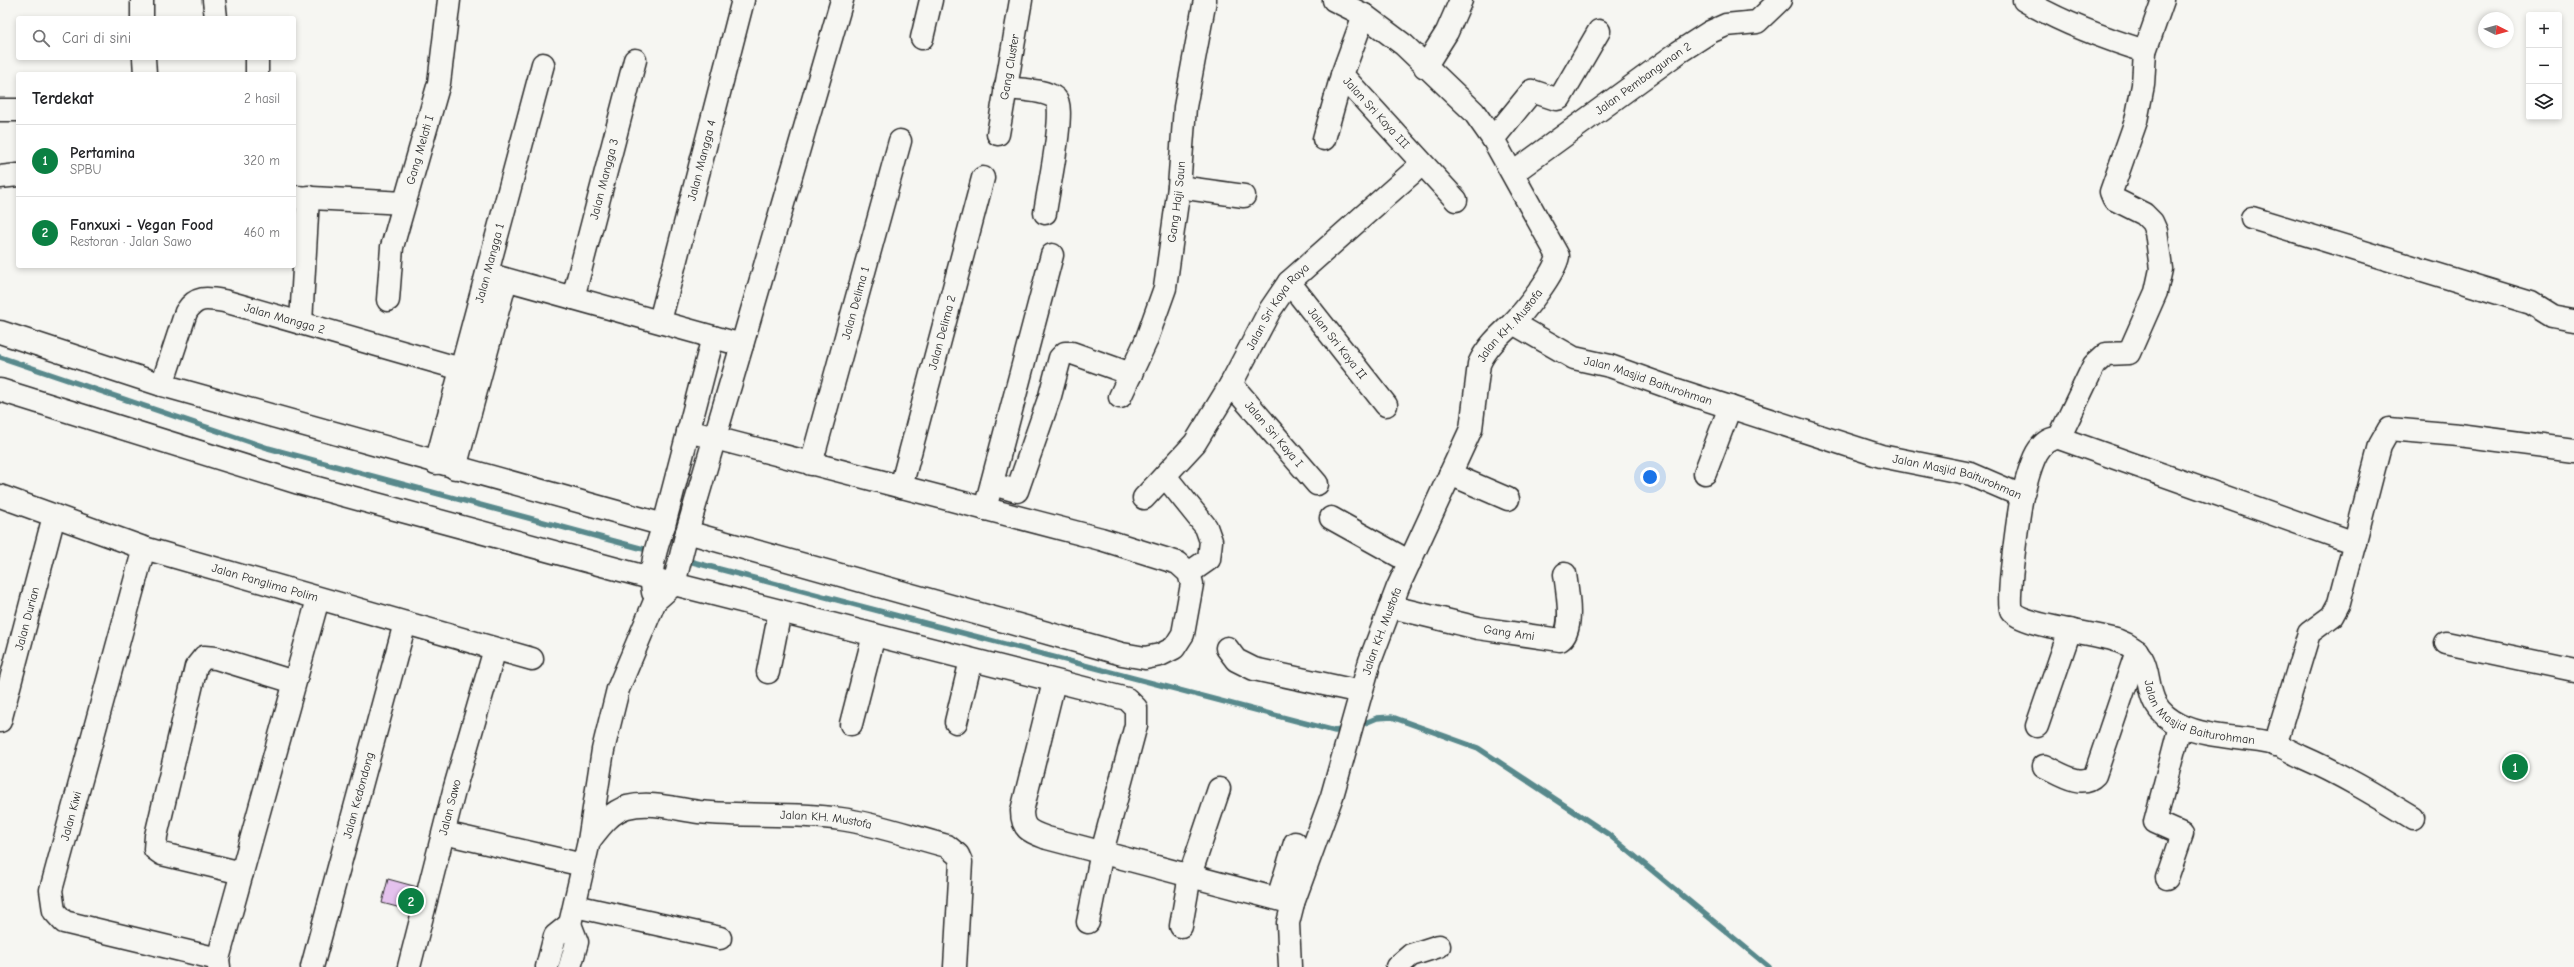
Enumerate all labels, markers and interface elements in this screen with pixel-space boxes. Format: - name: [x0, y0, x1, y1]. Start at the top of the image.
- north arrow: [2478, 12, 2514, 48]
- map controls: [2526, 12, 2562, 120]
- button: +: [2526, 12, 2562, 48]
- search box: [16, 16, 296, 60]
- icon: search: [30, 27, 52, 49]
- text: Cari di sini: [62, 29, 131, 47]
- street label: Gang Cluster: [997, 33, 1022, 101]
- street label: Jalan Pembangunan 2: [1593, 39, 1694, 118]
- button: −: [2526, 48, 2562, 84]
- street label: Jalan Sri Kaya III: [1340, 74, 1413, 152]
- button: layers: [2526, 84, 2562, 120]
- text: Terdekat: [32, 89, 94, 108]
- text: 2 hasil: [244, 91, 280, 106]
- street label: Gang Melati I: [403, 113, 436, 186]
- street label: Jalan Mangga 4: [684, 118, 719, 202]
- street label: Jalan Mangga 3: [587, 137, 621, 221]
- text: Pertamina: [70, 144, 135, 162]
- text: 1: [42, 153, 48, 168]
- text: 320 m: [244, 153, 280, 168]
- street label: Gang Haji Saun: [1164, 161, 1188, 243]
- text: SPBU: [70, 162, 102, 177]
- text: Fanxuxi - Vegan Food: [70, 216, 213, 234]
- street label: Jalan Mangga 1: [472, 222, 507, 304]
- text: 2: [42, 225, 48, 240]
- text: 460 m: [244, 225, 280, 240]
- text: Restoran · Jalan Sawo: [70, 234, 192, 249]
- street label: Jalan Sri Kaya Raya: [1243, 260, 1312, 352]
- street label: Jalan Delima 1: [839, 265, 872, 341]
- street label: Jalan KH. Mustofa: [1474, 286, 1545, 364]
- street label: Jalan Delima 2: [925, 294, 959, 371]
- street label: Jalan Mangga 2: [243, 300, 327, 337]
- street label: Jalan Sri Kaya II: [1305, 305, 1370, 382]
- street label: Jalan Masjid Baiturohman: [1583, 353, 1714, 408]
- street label: Jalan Sri Kaya I: [1242, 398, 1306, 470]
- street label: Jalan Masjid Baiturohman: [1891, 451, 2024, 502]
- your location: [1640, 467, 1660, 487]
- street label: Jalan Panglima Polim: [210, 561, 320, 605]
- street label: Jalan Durian: [12, 585, 42, 652]
- street label: Jalan KH. Mustofa: [1359, 585, 1404, 676]
- street label: Gang Ami: [1483, 622, 1536, 643]
- street label: Jalan Masjid Baiturohman: [2141, 679, 2256, 747]
- street label: Jalan Kedondong: [340, 750, 377, 840]
- pin: 1: [2502, 752, 2528, 782]
- street label: Jalan Sawo: [436, 777, 464, 837]
- street label: Jalan Kiwi: [58, 790, 84, 842]
- street label: Jalan KH. Mustofa: [780, 808, 873, 832]
- pin: 2: [398, 886, 424, 916]

